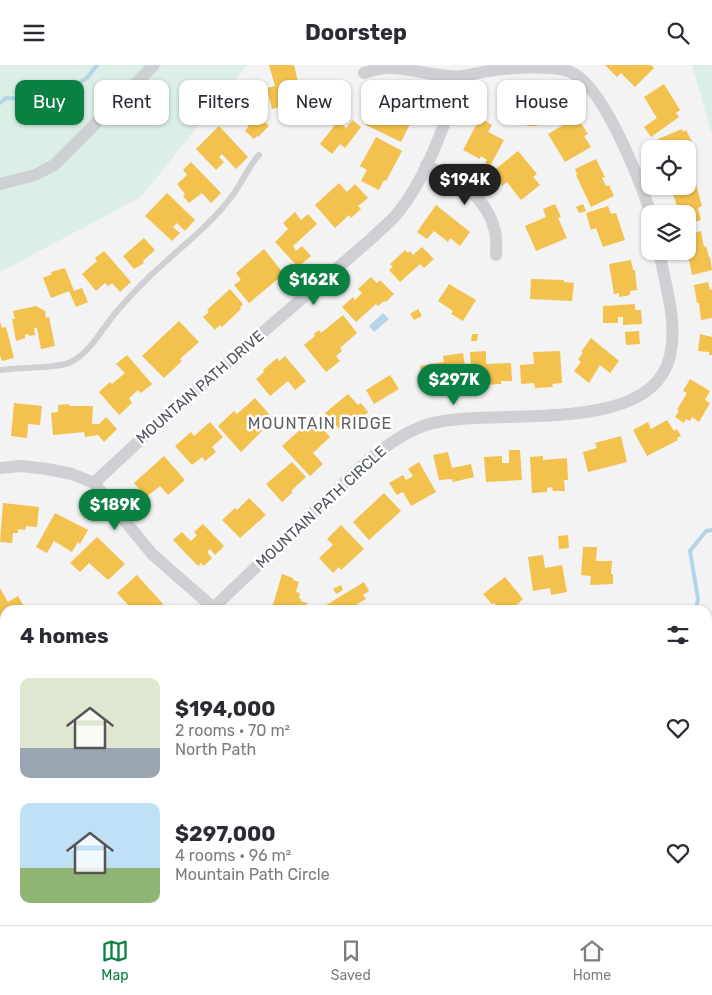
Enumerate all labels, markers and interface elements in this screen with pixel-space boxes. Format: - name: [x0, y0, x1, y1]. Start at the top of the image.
- icon: menu: [20, 19, 48, 47]
- text: Doorstep: [305, 19, 407, 46]
- icon: search: [664, 19, 692, 47]
- chip: Buy: [15, 80, 84, 125]
- chip: Rent: [94, 80, 169, 125]
- chip: Filters: [179, 80, 268, 125]
- chip: New: [278, 80, 351, 125]
- chip: Apartment: [361, 80, 487, 125]
- chip: House: [497, 80, 586, 125]
- map controls: [641, 140, 696, 260]
- button: locate: [641, 140, 696, 195]
- pin: $194K: [430, 163, 500, 206]
- text: $194K: [440, 170, 490, 189]
- button: layers: [641, 205, 696, 260]
- pin: $162K: [279, 263, 349, 306]
- text: $162K: [289, 270, 339, 289]
- street label: MOUNTAIN PATH DRIVE: [133, 327, 267, 447]
- pin: $297K: [419, 363, 489, 406]
- text: $297K: [428, 370, 480, 389]
- district label: MOUNTAIN RIDGE: [248, 414, 392, 433]
- street label: MOUNTAIN PATH CIRCLE: [252, 442, 390, 572]
- pin: $189K: [80, 489, 150, 531]
- text: $189K: [90, 495, 140, 514]
- icon: filters: [664, 621, 692, 649]
- text: 4 homes: [20, 623, 109, 648]
- text: $194,000: [175, 696, 276, 721]
- icon: home: [60, 698, 120, 758]
- icon: heart: [664, 714, 692, 742]
- text: 2 rooms · 70 m²: [175, 721, 290, 740]
- text: North Path: [175, 740, 256, 759]
- text: $297,000: [175, 821, 276, 846]
- icon: home: [60, 823, 120, 883]
- icon: heart: [664, 839, 692, 867]
- text: 4 rooms · 96 m²: [175, 846, 291, 865]
- text: Mountain Path Circle: [175, 865, 330, 884]
- tab: Map: [101, 937, 129, 984]
- tab: Saved: [331, 937, 371, 984]
- tab: Home: [573, 937, 611, 984]

